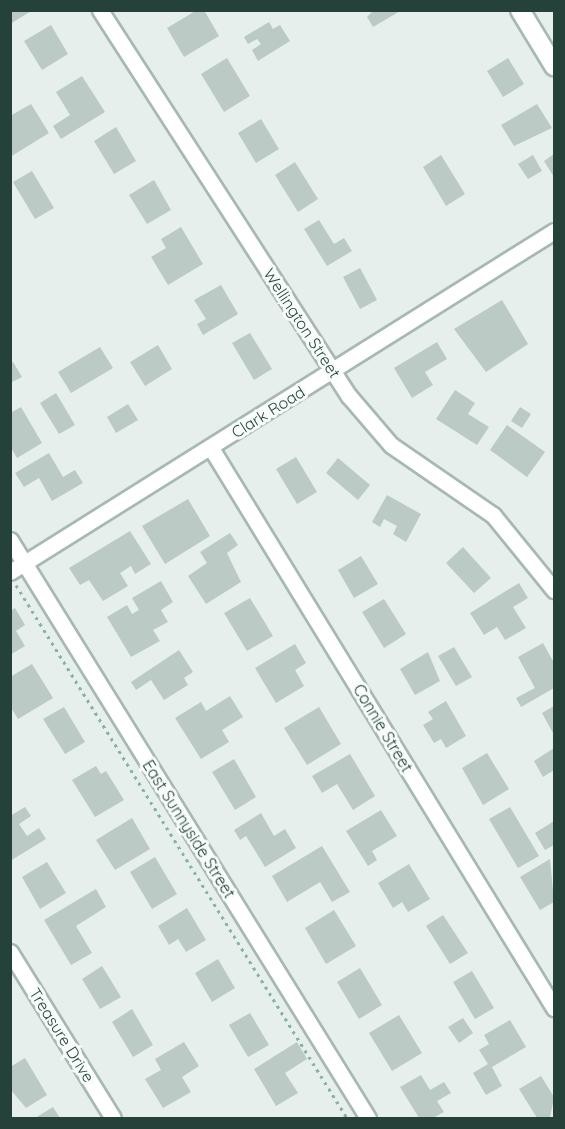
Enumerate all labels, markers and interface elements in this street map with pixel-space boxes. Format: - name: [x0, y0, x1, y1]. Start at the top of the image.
- street label: Wellington Street: [259, 265, 345, 381]
- street label: Clark Road: [228, 382, 308, 442]
- street label: Connie Street: [349, 681, 417, 775]
- street label: East Sunnyside Street: [139, 756, 239, 902]
- street label: Treasure Drive: [25, 984, 99, 1086]

